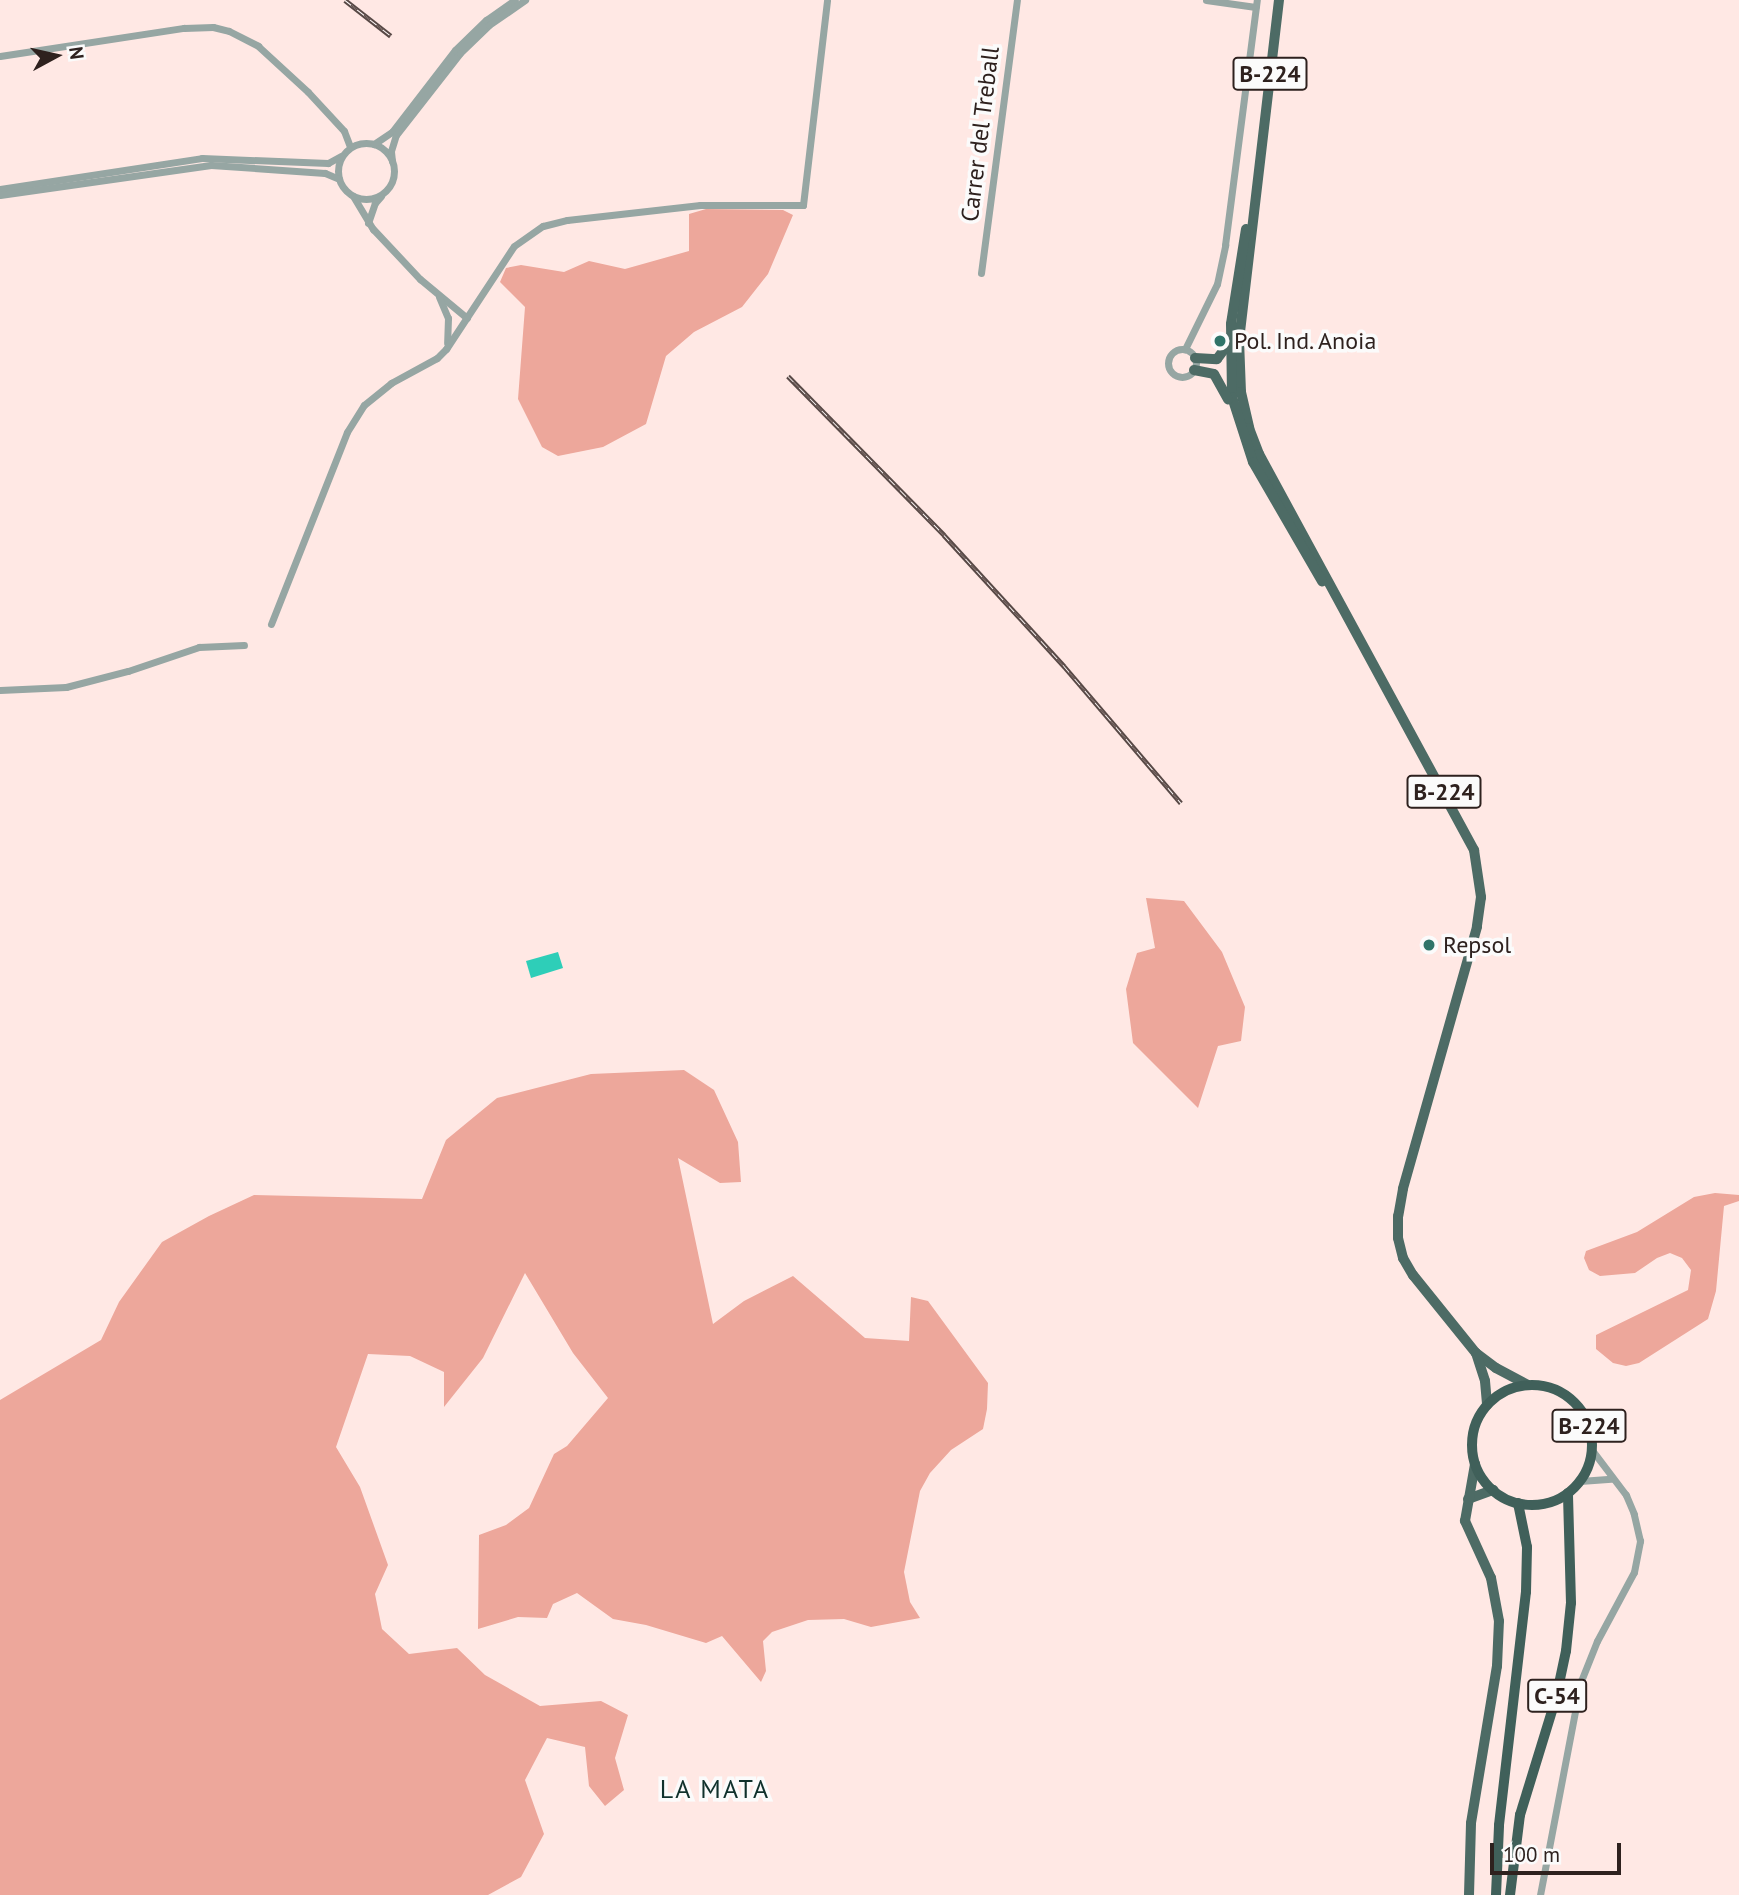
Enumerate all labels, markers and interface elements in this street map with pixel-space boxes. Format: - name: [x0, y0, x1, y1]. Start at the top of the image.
- north arrow: [21, 21, 91, 91]
- street label: Carrer del Treball: [955, 44, 1005, 224]
- text: N: [64, 45, 90, 61]
- road number: B-224: [1232, 54, 1308, 94]
- place label: Pol. Ind. Anoia: [1234, 327, 1381, 355]
- marker: Pol. Ind. Anoia: [1212, 333, 1228, 349]
- road number: B-224: [1406, 772, 1482, 812]
- place label: Repsol: [1443, 931, 1511, 959]
- marker: Repsol: [1421, 937, 1437, 953]
- road number: B-224: [1550, 1406, 1628, 1446]
- road number: C-54: [1526, 1676, 1588, 1716]
- district label: LA MATA: [660, 1773, 770, 1805]
- scale bar: [1494, 1828, 1625, 1872]
- text: 100 m: [1503, 1841, 1560, 1868]

